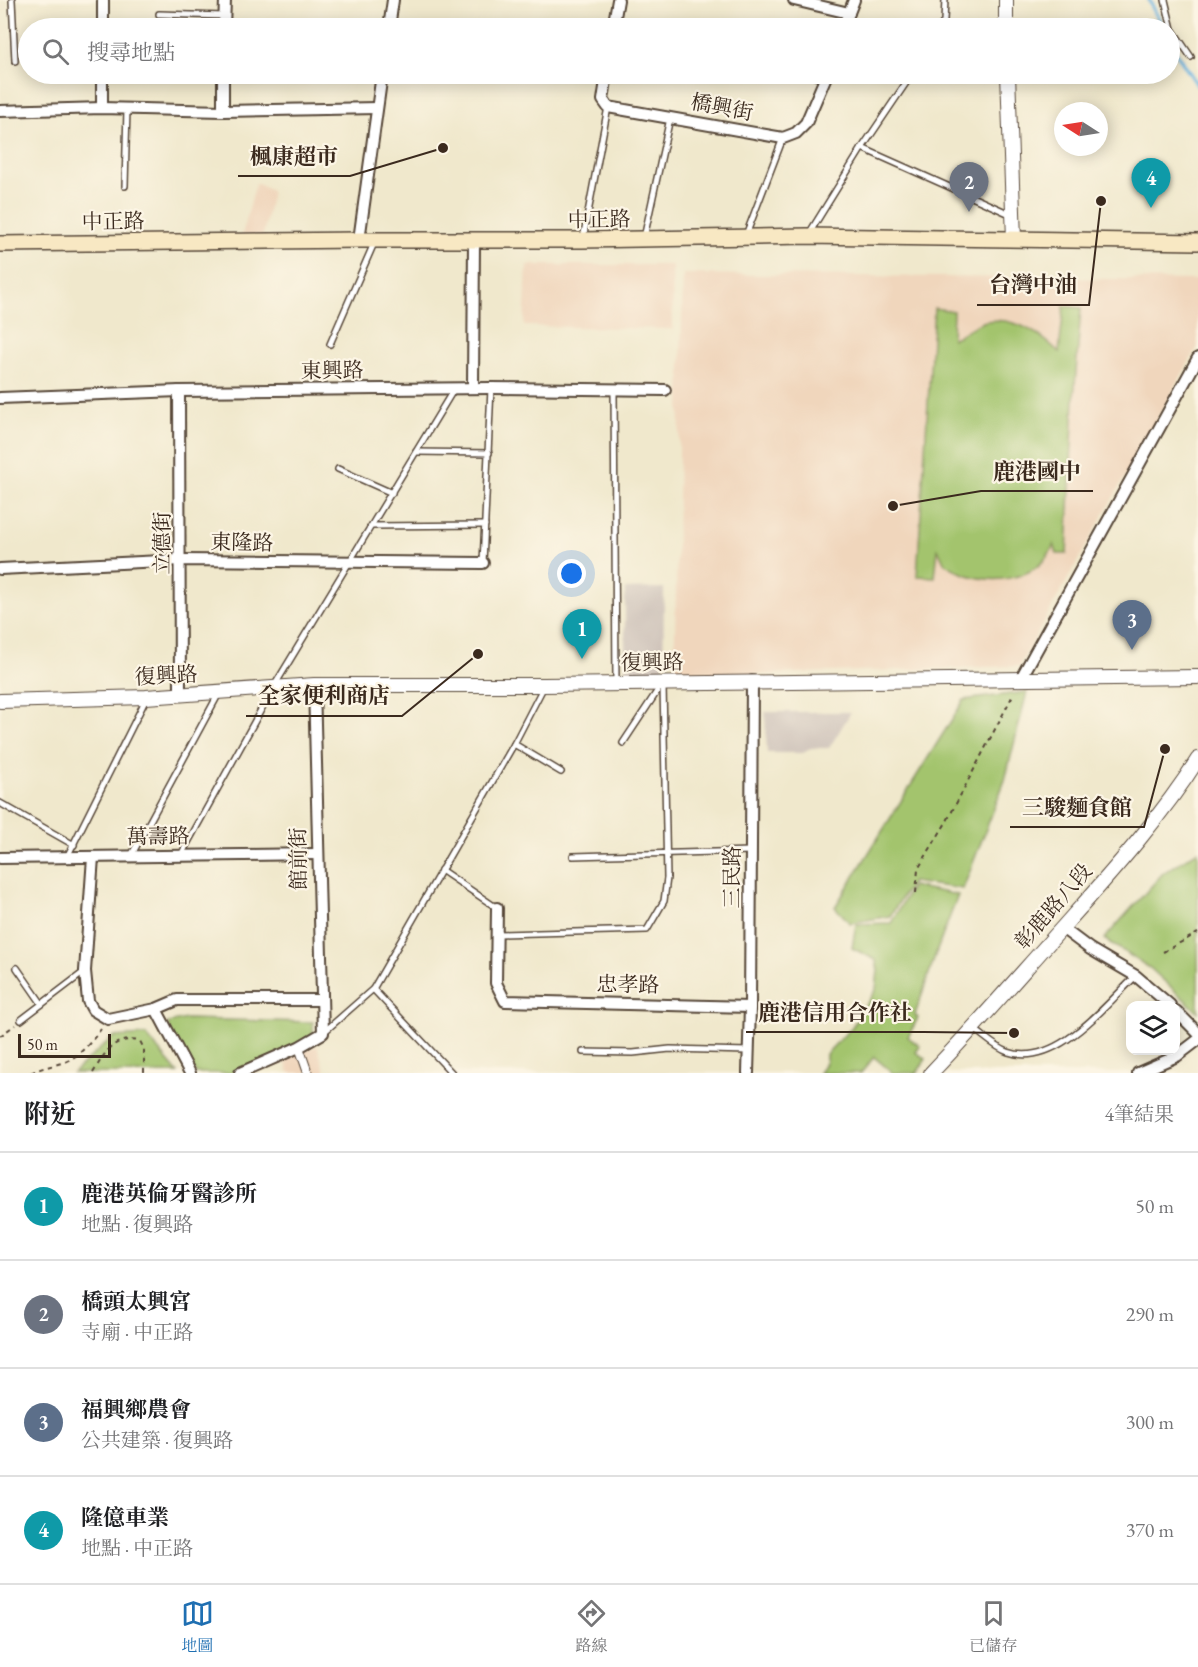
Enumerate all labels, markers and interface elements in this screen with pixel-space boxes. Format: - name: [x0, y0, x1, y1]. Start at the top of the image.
- search box: [18, 18, 1180, 84]
- icon: search: [39, 35, 72, 68]
- text: 搜尋地點: [87, 38, 175, 67]
- street label: 橋興街: [689, 88, 755, 126]
- north arrow: [1054, 102, 1108, 156]
- callout: 楓康超市: [238, 136, 350, 176]
- text: 楓康超市: [250, 142, 338, 171]
- pin: 4: [1132, 158, 1170, 208]
- pin: 2: [950, 162, 988, 212]
- street label: 中正路: [567, 205, 631, 233]
- street label: 中正路: [81, 207, 145, 235]
- callout: 台灣中油: [977, 265, 1089, 305]
- text: 台灣中油: [989, 270, 1077, 299]
- street label: 東興路: [300, 356, 364, 384]
- callout: 鹿港國中: [981, 451, 1093, 491]
- text: 鹿港國中: [993, 457, 1081, 486]
- street label: 立德街: [148, 512, 175, 575]
- street label: 東隆路: [210, 528, 274, 556]
- your location: [557, 559, 586, 588]
- pin: 3: [1112, 600, 1152, 650]
- pin: 1: [562, 610, 602, 659]
- street label: 復興路: [620, 648, 684, 676]
- street label: 復興路: [134, 660, 198, 690]
- callout: 全家便利商店: [246, 676, 402, 716]
- text: 全家便利商店: [258, 681, 390, 710]
- callout: 三駿麵食館: [1010, 787, 1144, 827]
- text: 三駿麵食館: [1022, 793, 1132, 822]
- street label: 萬壽路: [126, 822, 190, 850]
- street label: 館前街: [284, 827, 312, 891]
- street label: 三民路: [718, 846, 745, 909]
- street label: 彰鹿路八段: [1008, 858, 1098, 954]
- street label: 忠孝路: [596, 970, 660, 998]
- callout: 鹿港信用合作社: [746, 992, 924, 1032]
- text: 鹿港信用合作社: [758, 998, 912, 1027]
- map controls: [1126, 1001, 1180, 1055]
- button: layers: [1126, 1001, 1180, 1055]
- scale bar: [18, 1031, 111, 1058]
- text: 50 m: [27, 1034, 58, 1055]
- text: 附近: [24, 1097, 76, 1131]
- text: 4筆結果: [1104, 1101, 1174, 1127]
- text: 鹿港英倫牙醫診所: [81, 1179, 257, 1208]
- text: 1: [38, 1193, 49, 1219]
- text: 50 m: [1135, 1193, 1174, 1219]
- text: 地點 · 復興路: [81, 1211, 193, 1237]
- text: 橋頭太興宮: [81, 1287, 191, 1316]
- text: 2: [38, 1301, 49, 1327]
- text: 290 m: [1126, 1301, 1174, 1327]
- text: 寺廟 · 中正路: [81, 1319, 193, 1345]
- text: 福興鄉農會: [81, 1395, 191, 1424]
- text: 3: [38, 1409, 49, 1435]
- text: 300 m: [1126, 1409, 1174, 1435]
- text: 公共建築 · 復興路: [81, 1427, 233, 1453]
- text: 隆億車業: [81, 1503, 169, 1532]
- text: 4: [38, 1517, 49, 1543]
- text: 370 m: [1126, 1517, 1174, 1543]
- text: 地點 · 中正路: [81, 1535, 193, 1561]
- tab: 地圖: [181, 1597, 214, 1656]
- tab: 路線: [575, 1597, 608, 1656]
- tab: 已儲存: [969, 1597, 1017, 1656]

